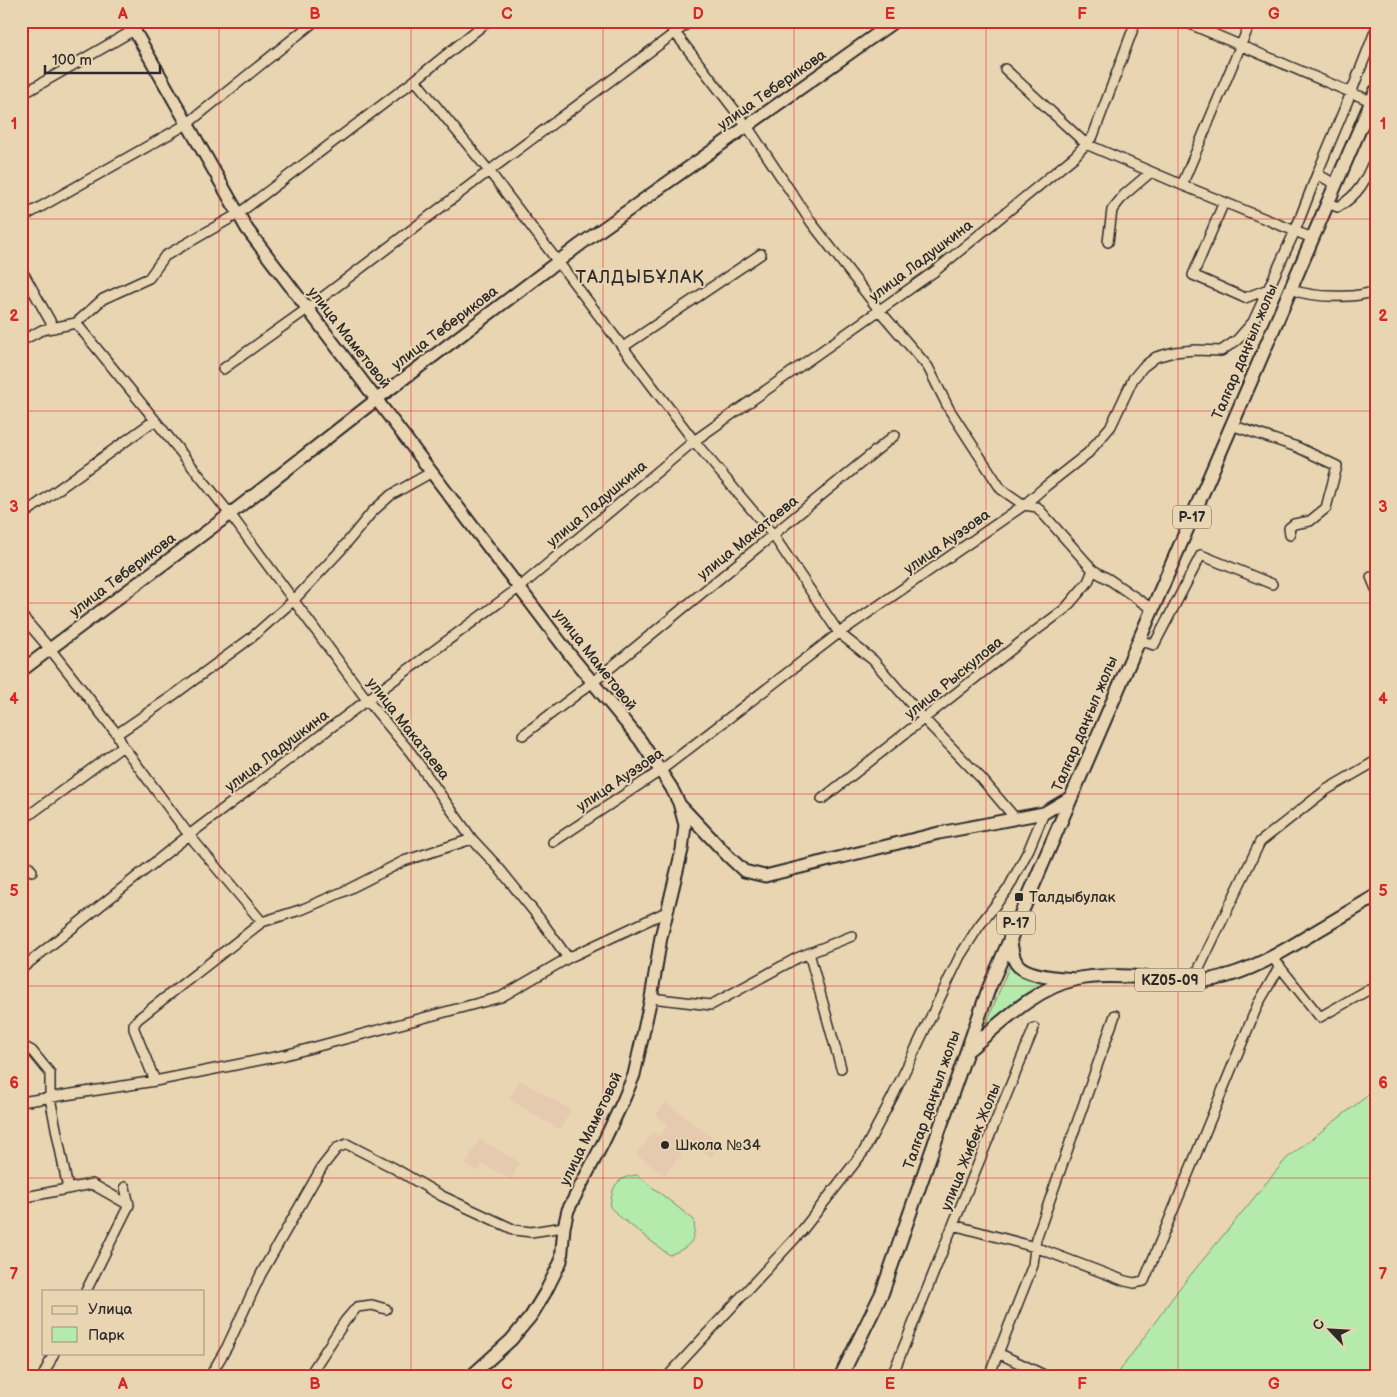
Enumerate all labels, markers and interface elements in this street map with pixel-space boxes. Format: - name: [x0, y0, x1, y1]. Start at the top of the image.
- text: A: [117, 5, 128, 24]
- text: B: [309, 5, 321, 24]
- text: C: [501, 5, 513, 24]
- text: D: [692, 5, 704, 24]
- text: E: [885, 5, 895, 24]
- text: F: [1077, 5, 1087, 24]
- text: G: [1268, 5, 1280, 24]
- scale bar: [45, 42, 160, 74]
- street label: улица Теберикова: [714, 45, 830, 135]
- text: 100 m: [52, 51, 92, 70]
- text: 1: [11, 115, 17, 134]
- text: 1: [1380, 115, 1386, 134]
- street label: улица Ладушкина: [865, 216, 977, 306]
- district label: ТАЛДЫБҰЛАҚ: [576, 267, 704, 288]
- street label: Талғар даңғыл жолы: [1208, 281, 1282, 423]
- street label: улица Теберикова: [388, 282, 502, 374]
- street label: улица Маметовой: [303, 283, 395, 393]
- text: 2: [9, 307, 19, 326]
- text: 2: [1378, 307, 1388, 326]
- street label: улица Ладушкина: [543, 456, 651, 552]
- street label: улица Макатаева: [694, 491, 802, 584]
- text: 3: [9, 498, 19, 517]
- text: 3: [1378, 498, 1388, 517]
- street label: улица Ауэзова: [900, 505, 994, 579]
- road number: P-17: [1173, 506, 1211, 528]
- street label: улица Теберикова: [66, 529, 180, 621]
- street label: улица Маметовой: [549, 605, 641, 715]
- street label: улица Рыскулова: [901, 632, 1007, 724]
- street label: Талғар даңғыл жолы: [1048, 653, 1122, 795]
- street label: улица Макатаева: [362, 674, 454, 784]
- text: 4: [9, 690, 19, 709]
- text: 4: [1378, 690, 1388, 709]
- street label: улица Ладушкина: [221, 706, 333, 796]
- street label: улица Ауэзова: [573, 744, 667, 816]
- text: 5: [9, 882, 19, 901]
- text: 5: [1378, 882, 1388, 901]
- place label: Талдыбулак: [1029, 888, 1116, 907]
- marker: Талдыбулак: [1013, 891, 1025, 903]
- road number: P-17: [997, 911, 1035, 934]
- road number: KZ05-09: [1135, 968, 1205, 992]
- street label: Талғар даңғыл жолы: [899, 1028, 965, 1172]
- street label: улица Маметовой: [555, 1069, 627, 1189]
- text: 6: [9, 1074, 19, 1093]
- text: 6: [1378, 1074, 1388, 1093]
- street label: улица Жибек Жолы: [937, 1080, 1005, 1214]
- place label: Школа №34: [675, 1136, 761, 1155]
- marker: Школа №34: [659, 1139, 671, 1151]
- text: 7: [10, 1265, 19, 1284]
- text: 7: [1379, 1265, 1388, 1284]
- legend: [42, 1290, 205, 1354]
- text: Улица: [88, 1300, 133, 1319]
- north arrow: [1304, 1304, 1354, 1354]
- text: С: [1309, 1316, 1329, 1333]
- text: Парк: [88, 1326, 125, 1345]
- text: A: [117, 1375, 128, 1394]
- text: B: [309, 1375, 321, 1394]
- text: C: [501, 1375, 513, 1394]
- text: D: [692, 1375, 704, 1394]
- text: E: [885, 1375, 895, 1394]
- text: F: [1077, 1375, 1087, 1394]
- text: G: [1268, 1375, 1280, 1394]

